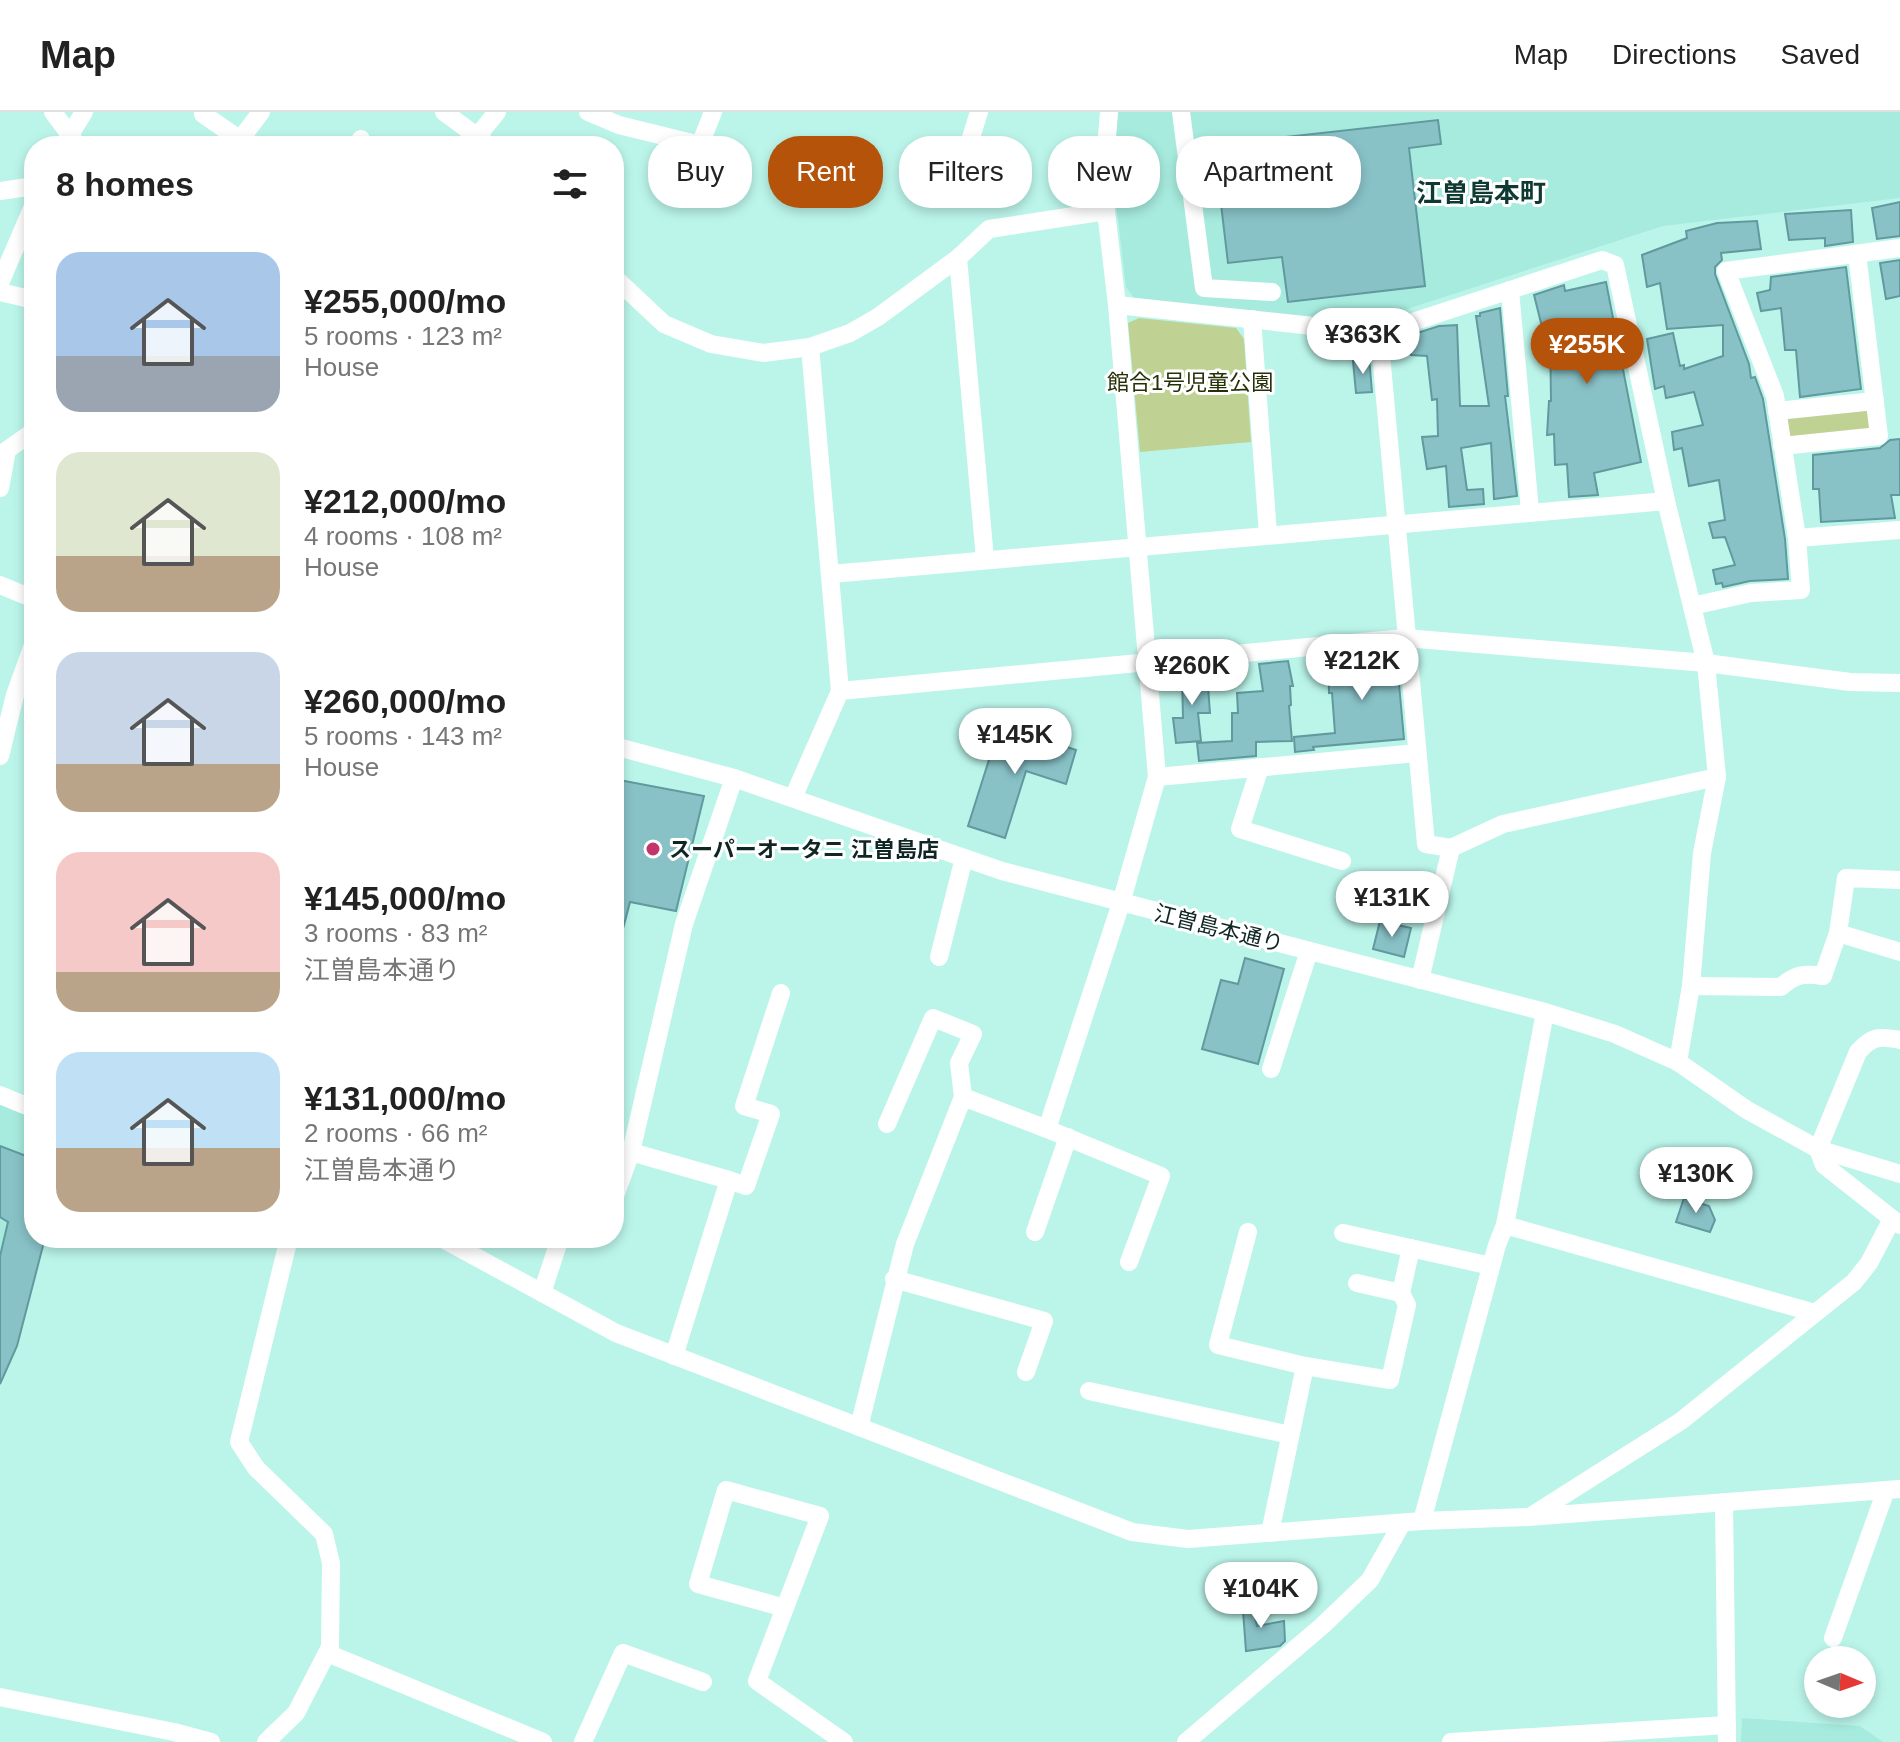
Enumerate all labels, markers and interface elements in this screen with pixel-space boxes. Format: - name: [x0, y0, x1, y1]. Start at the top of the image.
- text: Map: [40, 34, 116, 76]
- text: Map: [1514, 39, 1568, 70]
- text: Directions: [1612, 39, 1737, 70]
- text: Saved: [1781, 39, 1860, 70]
- chip: Buy: [648, 136, 752, 208]
- chip: Rent: [768, 136, 883, 208]
- chip: Filters: [899, 136, 1032, 208]
- chip: New: [1048, 136, 1160, 208]
- chip: Apartment: [1176, 136, 1361, 208]
- icon: filters: [548, 162, 592, 206]
- text: 8 homes: [56, 165, 194, 203]
- district label: 江曽島本町: [1416, 178, 1546, 208]
- text: ¥255,000/mo: [304, 282, 506, 320]
- icon: home: [120, 284, 216, 380]
- pin: ¥363K: [1307, 308, 1419, 376]
- pin: ¥255K: [1531, 318, 1643, 386]
- text: ¥363K: [1325, 319, 1401, 349]
- text: 5 rooms · 123 m²: [304, 321, 502, 351]
- text: ¥255K: [1549, 329, 1625, 359]
- text: House: [304, 352, 379, 382]
- park label: 館合1号児童公園: [1107, 370, 1273, 395]
- text: ¥212,000/mo: [304, 482, 506, 520]
- icon: home: [120, 484, 216, 580]
- text: 4 rooms · 108 m²: [304, 521, 502, 551]
- text: House: [304, 552, 379, 582]
- pin: ¥212K: [1306, 634, 1418, 702]
- pin: ¥260K: [1136, 639, 1248, 707]
- text: ¥212K: [1324, 645, 1400, 675]
- text: ¥260K: [1154, 650, 1230, 680]
- text: ¥260,000/mo: [304, 682, 506, 720]
- icon: home: [120, 684, 216, 780]
- pin: ¥145K: [959, 708, 1071, 776]
- text: ¥145K: [977, 719, 1053, 749]
- text: 5 rooms · 143 m²: [304, 721, 502, 751]
- text: House: [304, 752, 379, 782]
- place label: スーパーオータニ 江曽島店: [669, 837, 939, 862]
- marker: スーパーオータニ 江曽島店: [644, 840, 662, 858]
- pin: ¥131K: [1336, 871, 1448, 939]
- text: ¥145,000/mo: [304, 879, 506, 917]
- text: ¥131K: [1354, 882, 1430, 912]
- icon: home: [120, 884, 216, 980]
- street label: 江曽島本通り: [1152, 900, 1286, 957]
- text: 3 rooms · 83 m²: [304, 918, 488, 948]
- text: 江曽島本通り: [304, 955, 460, 985]
- text: ¥131,000/mo: [304, 1079, 506, 1117]
- icon: home: [120, 1084, 216, 1180]
- text: 2 rooms · 66 m²: [304, 1118, 488, 1148]
- pin: ¥130K: [1640, 1147, 1752, 1215]
- text: 江曽島本通り: [304, 1155, 460, 1185]
- text: ¥130K: [1658, 1158, 1734, 1188]
- pin: ¥104K: [1205, 1562, 1317, 1630]
- text: ¥104K: [1223, 1573, 1299, 1603]
- north arrow: [1804, 1646, 1876, 1718]
- map controls: [1804, 1646, 1876, 1718]

